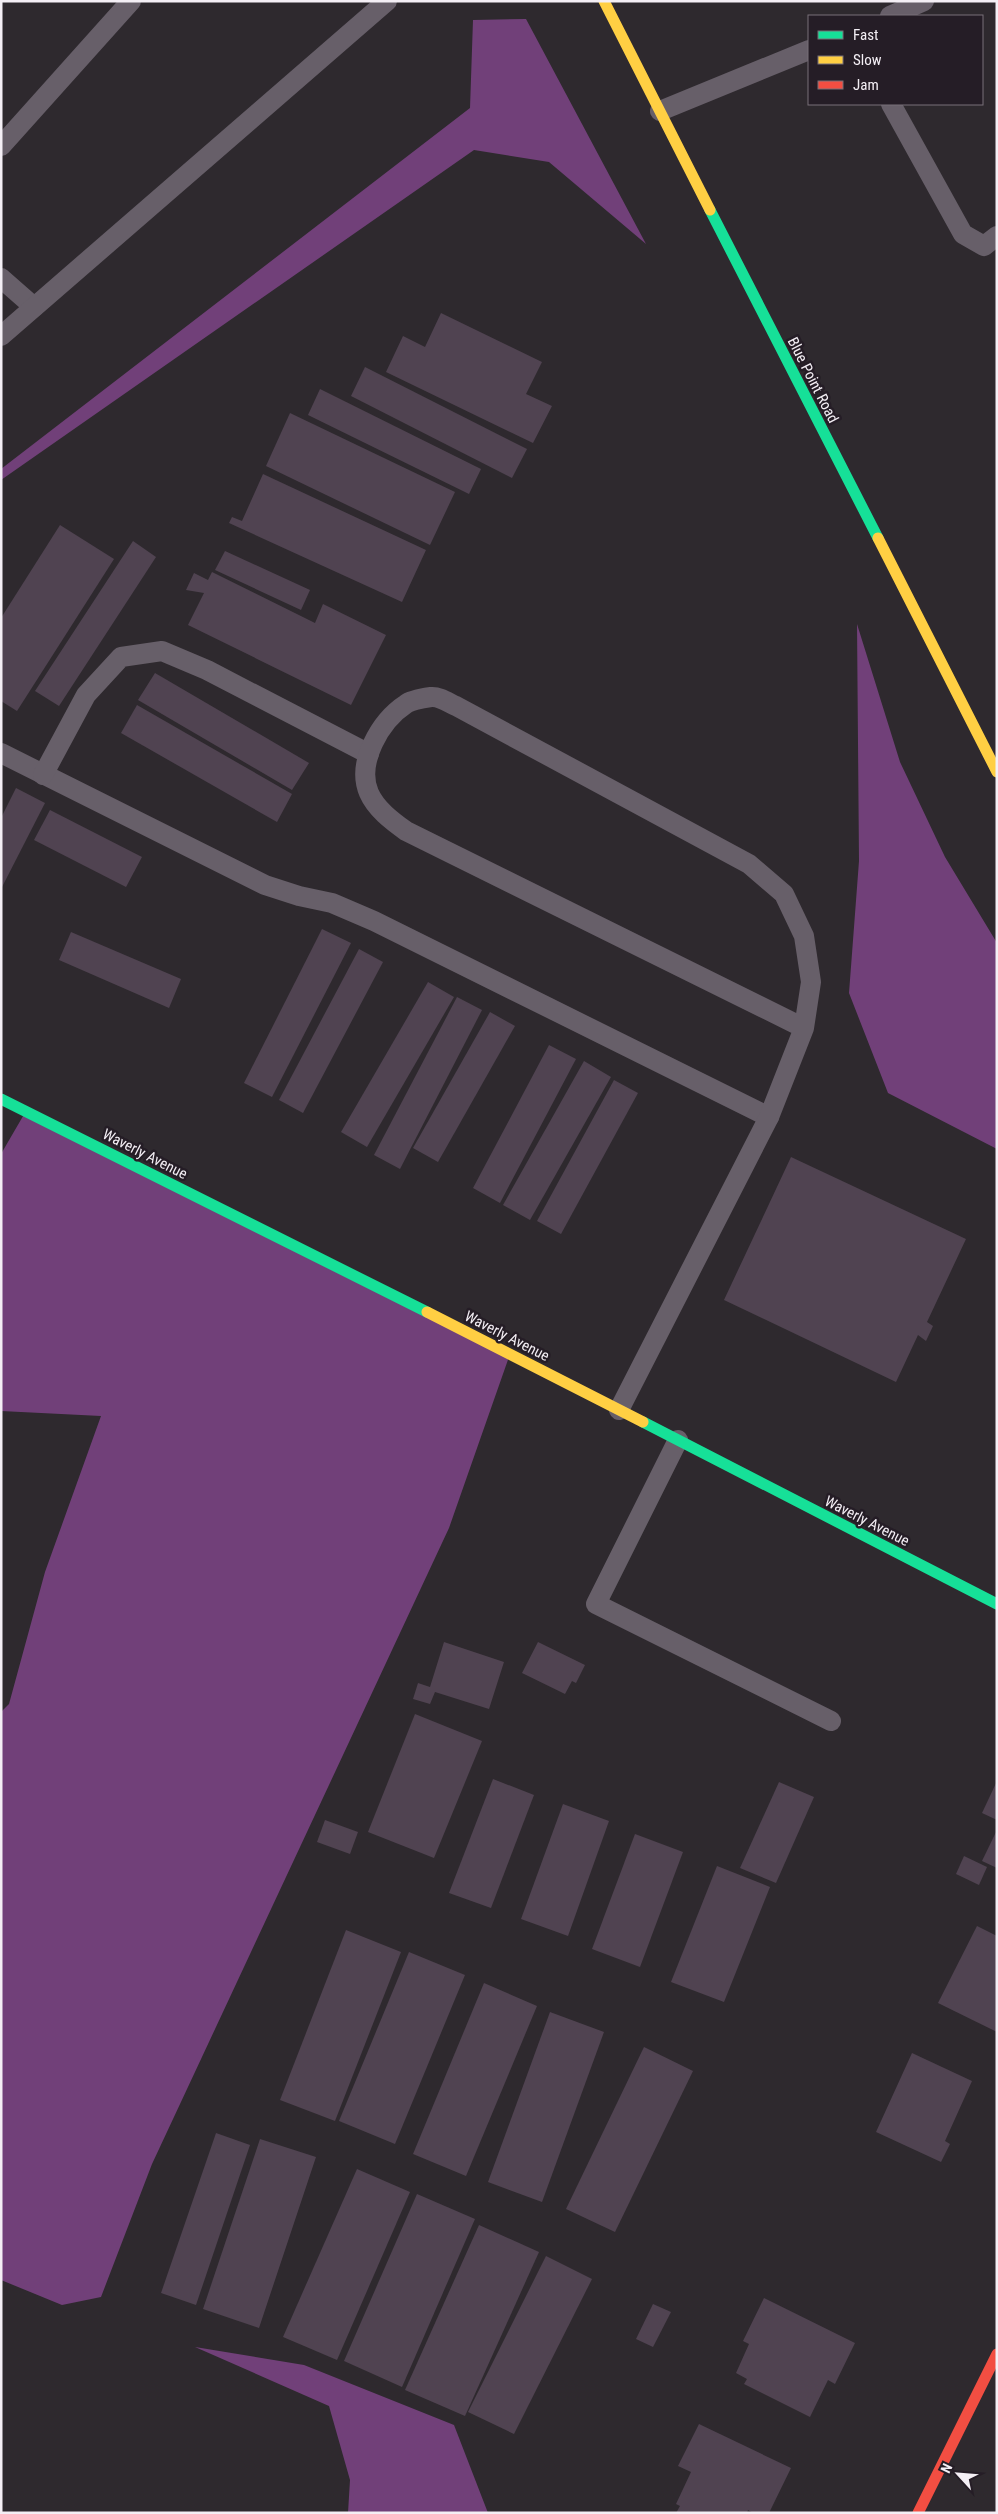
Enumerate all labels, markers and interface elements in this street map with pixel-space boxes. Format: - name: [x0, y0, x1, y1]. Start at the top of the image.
- legend: [808, 15, 983, 105]
- text: Fast: [853, 26, 878, 44]
- text: Slow: [853, 51, 882, 69]
- text: Jam: [853, 76, 879, 94]
- street label: Blue Point Road: [784, 334, 842, 426]
- street label: Waverly Avenue: [100, 1125, 190, 1183]
- street label: Waverly Avenue: [462, 1307, 552, 1365]
- street label: Waverly Avenue: [822, 1492, 912, 1550]
- north arrow: [933, 2449, 983, 2499]
- text: N: [937, 2461, 955, 2476]

